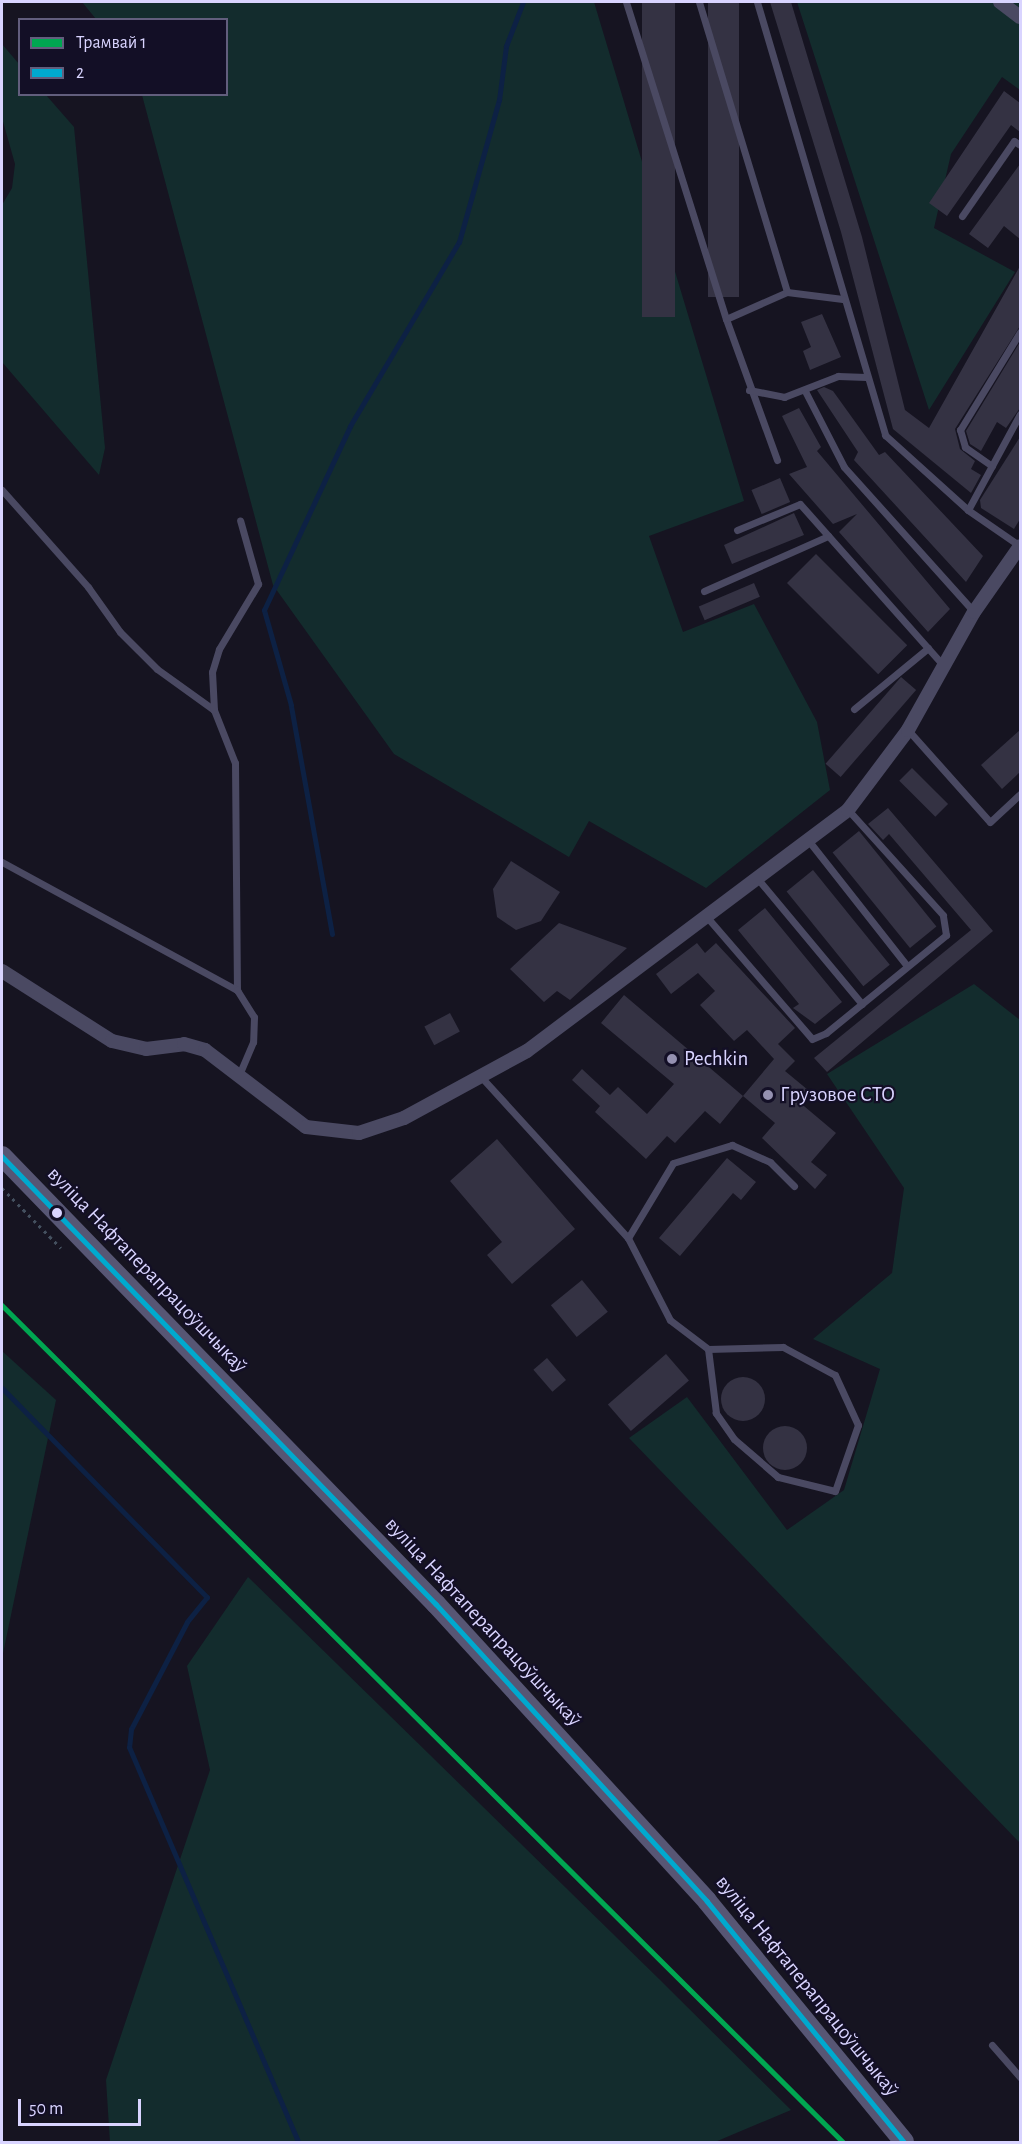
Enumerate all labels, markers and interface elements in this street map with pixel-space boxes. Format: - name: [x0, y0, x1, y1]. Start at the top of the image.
- legend: [18, 18, 228, 96]
- text: Трамвай 1: [76, 34, 147, 52]
- text: 2: [76, 64, 84, 82]
- place label: Pechkin: [684, 1046, 748, 1072]
- marker: Pechkin: [665, 1052, 679, 1066]
- place label: Грузовое СТО: [780, 1082, 895, 1108]
- marker: Грузовое СТО: [761, 1088, 775, 1102]
- street label: вуліца Нафтаперапрацоўшчыкаў: [42, 1162, 252, 1378]
- unlabelled marker: [51, 1207, 63, 1219]
- street label: вуліца Нафтаперапрацоўшчыкаў: [379, 1512, 587, 1732]
- street label: вуліца Нафтаперапрацоўшчыкаў: [710, 1870, 904, 2102]
- scale bar: [21, 2087, 144, 2125]
- text: 50 m: [29, 2100, 63, 2118]

